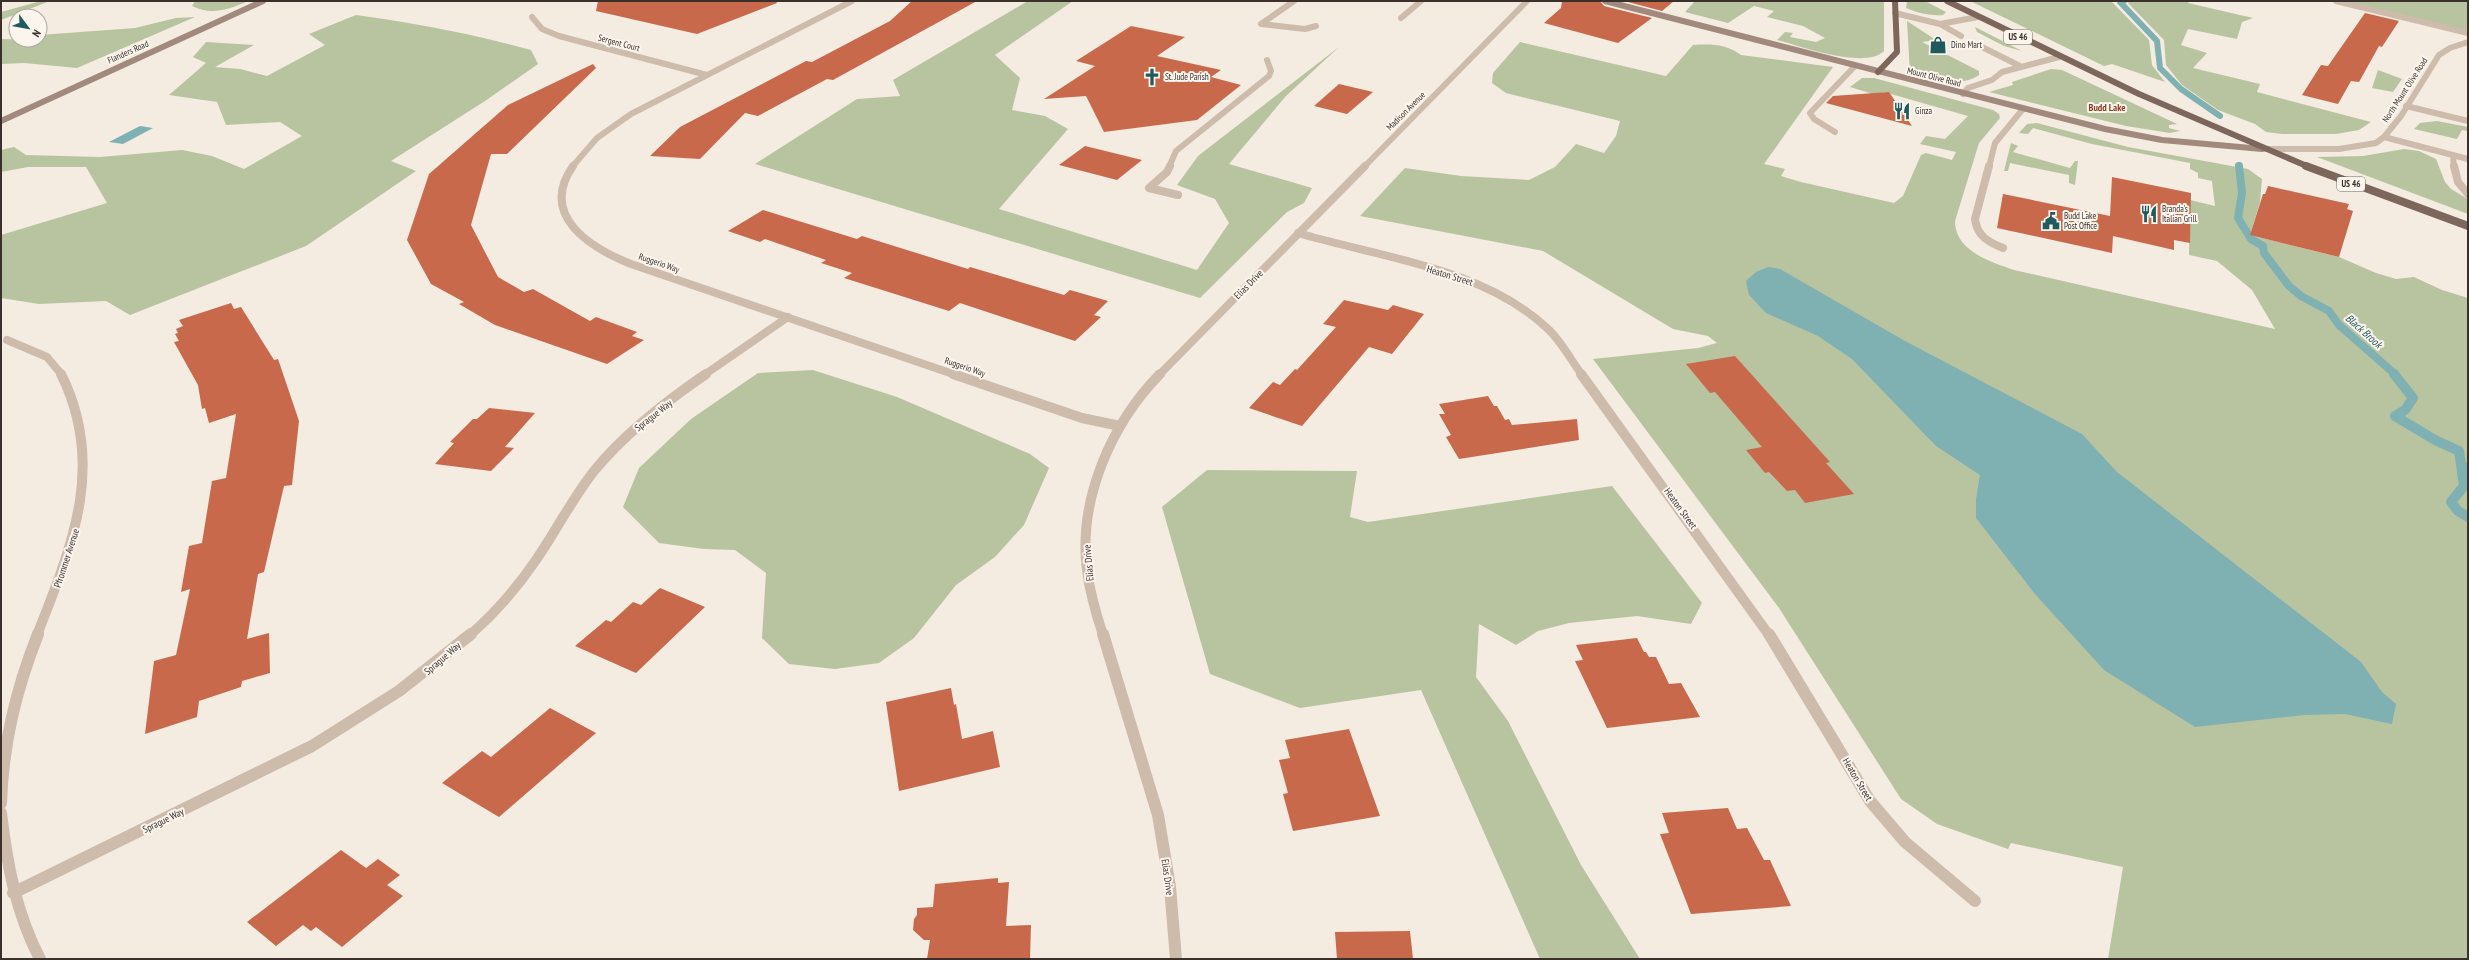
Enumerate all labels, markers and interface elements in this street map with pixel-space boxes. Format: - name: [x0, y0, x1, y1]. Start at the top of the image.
- north arrow: [8, 8, 48, 48]
- text: N: [29, 27, 44, 40]
- road number: US 46: [2004, 30, 2032, 44]
- street label: Sergent Court: [597, 32, 642, 54]
- shop icon: Dino Mart: [1928, 35, 1948, 55]
- street label: Flanders Road: [106, 38, 150, 65]
- place label: Dino Mart: [1951, 39, 1982, 50]
- street label: North Mount Olive Road: [2380, 55, 2430, 124]
- street label: Mount Olive Road: [1906, 64, 1962, 89]
- church icon: St. Jude Parish: [1142, 67, 1162, 87]
- place label: St. Jude Parish: [1165, 71, 1209, 82]
- street label: Madison Avenue: [1384, 89, 1428, 132]
- restaurant icon: Ginza: [1892, 101, 1912, 121]
- district label: Budd Lake: [2089, 101, 2125, 114]
- place label: Ginza: [1915, 105, 1933, 116]
- road number: US 46: [2337, 177, 2365, 191]
- place label: Branda's Italian Grill: [2162, 203, 2198, 224]
- restaurant icon: Branda's Italian Grill: [2139, 204, 2159, 224]
- place label: Budd Lake Post Office: [2064, 210, 2097, 231]
- public building icon: Budd Lake Post Office: [2041, 211, 2061, 231]
- street label: Ruggerio Way: [637, 250, 682, 275]
- street label: Heaton Street: [1425, 262, 1475, 289]
- street label: Elias Drive: [1231, 267, 1266, 302]
- water label: Black Brook: [2343, 311, 2386, 352]
- street label: Ruggerio Way: [943, 354, 988, 379]
- street label: Sprague Way: [632, 397, 675, 434]
- street label: Heaton Street: [1661, 485, 1700, 532]
- street label: Pfrommer Avenue: [51, 527, 82, 589]
- street label: Elias Drive: [1080, 544, 1097, 582]
- street label: Sprague Way: [421, 639, 463, 678]
- street label: Heaton Street: [1840, 755, 1876, 803]
- street label: Sprague Way: [140, 805, 186, 836]
- street label: Elias Drive: [1159, 858, 1176, 896]

